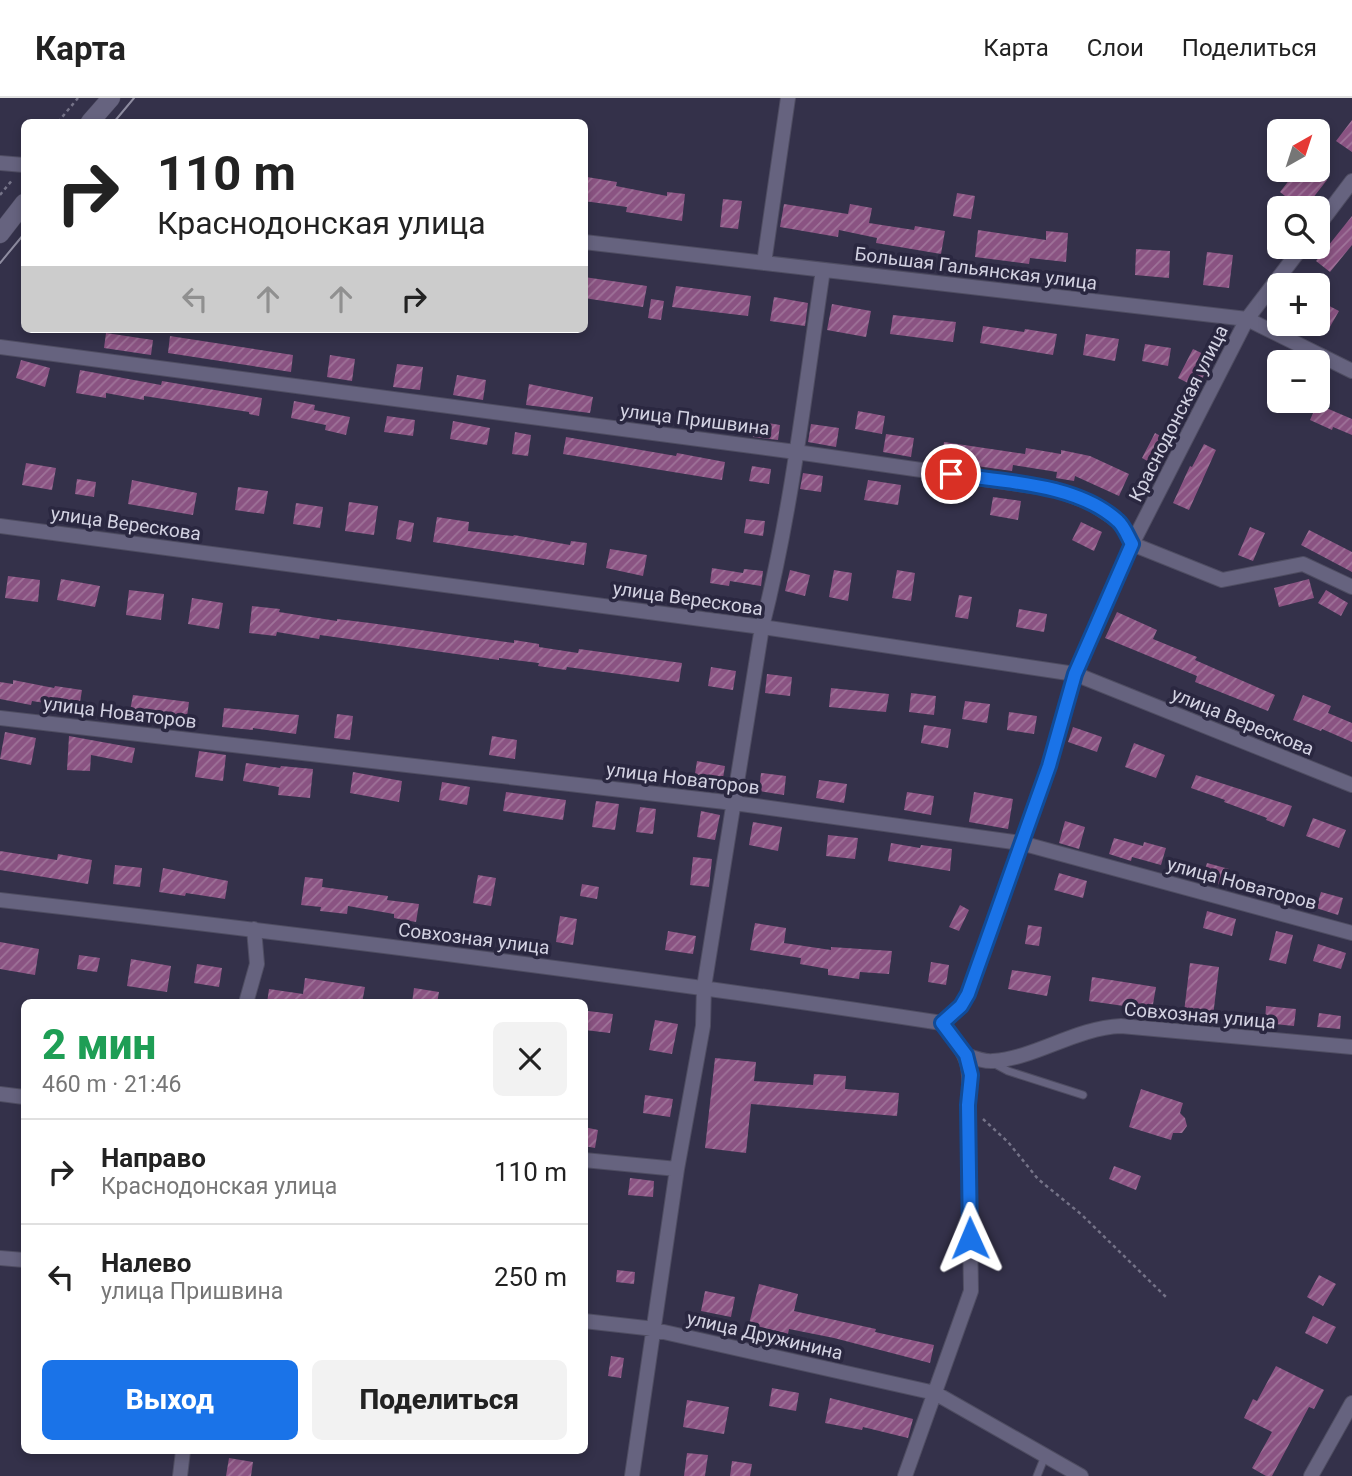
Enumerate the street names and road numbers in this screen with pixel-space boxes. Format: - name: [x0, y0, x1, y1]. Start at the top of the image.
- street label: Большая Гальянская улица: [853, 242, 1099, 295]
- street label: Краснодонская улица: [1124, 321, 1233, 505]
- street label: улица Пришвина: [619, 399, 771, 440]
- street label: улица Верескова: [49, 502, 203, 545]
- street label: улица Верескова: [611, 577, 765, 620]
- street label: улица Верескова: [1168, 682, 1317, 761]
- street label: улица Новаторов: [42, 692, 198, 733]
- street label: улица Новаторов: [605, 758, 761, 799]
- street label: улица Новаторов: [1164, 852, 1319, 915]
- street label: Совхозная улица: [397, 918, 551, 959]
- street label: Совхозная улица: [1123, 997, 1277, 1034]
- street label: улица Дружинина: [685, 1306, 845, 1365]

